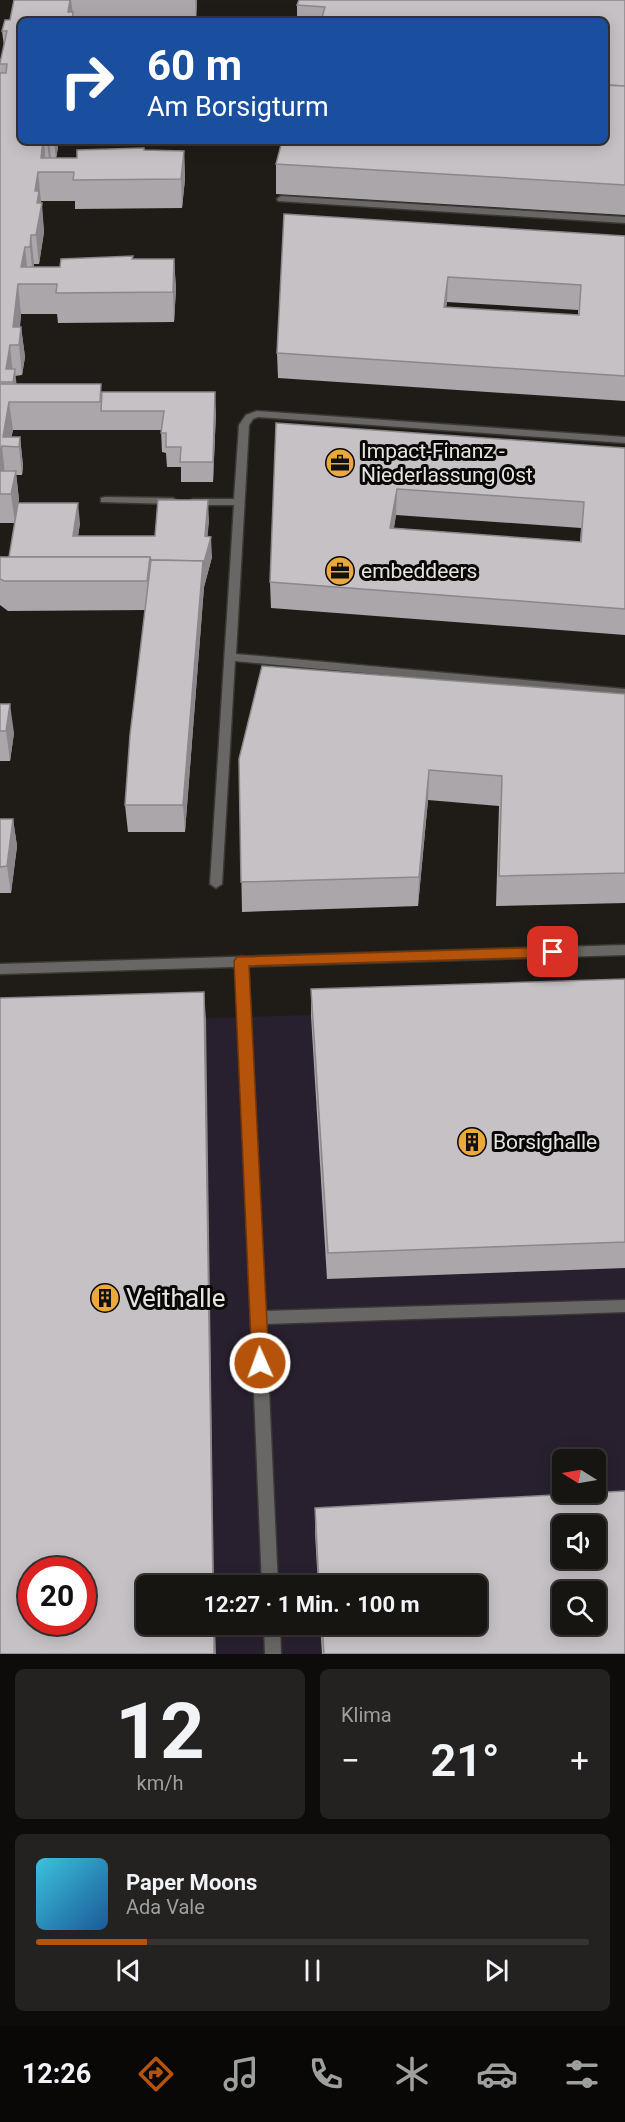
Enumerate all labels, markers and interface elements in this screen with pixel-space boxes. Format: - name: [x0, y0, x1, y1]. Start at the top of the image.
- text: 60 m: [147, 41, 242, 90]
- icon: right: [48, 42, 126, 120]
- text: Am Borsigturm: [147, 91, 329, 123]
- place label: Impact-Finanz - Niederlassung Ost: [361, 439, 533, 487]
- office icon: Impact-Finanz - Niederlassung Ost: [324, 447, 356, 479]
- office icon: embeddeers: [324, 555, 356, 587]
- place label: embeddeers: [361, 559, 477, 583]
- pin: [527, 926, 578, 977]
- icon: arrive: [536, 935, 569, 968]
- building icon: Borsighalle: [456, 1126, 488, 1158]
- place label: Borsighalle: [493, 1130, 597, 1154]
- building icon: Veithalle: [89, 1282, 121, 1314]
- place label: Veithalle: [126, 1283, 226, 1313]
- position arrow: [228, 1331, 292, 1395]
- north arrow: [552, 1449, 606, 1503]
- map controls: [552, 1449, 606, 1635]
- button: sound: [552, 1515, 606, 1569]
- speed limit sign: 20: [18, 1557, 96, 1635]
- button: search: [552, 1581, 606, 1635]
- text: 12:27 · 1 Min. · 100 m: [203, 1592, 420, 1617]
- text: 12: [115, 1686, 205, 1777]
- text: Klima: [341, 1703, 392, 1727]
- text: 21°: [430, 1734, 500, 1787]
- text: −: [341, 1741, 360, 1780]
- text: +: [570, 1741, 589, 1780]
- text: km/h: [137, 1771, 183, 1795]
- text: Paper Moons: [126, 1870, 257, 1895]
- text: Ada Vale: [126, 1895, 205, 1919]
- icon: previous: [112, 1954, 145, 1987]
- icon: pause: [296, 1954, 329, 1987]
- icon: next: [480, 1954, 513, 1987]
- icon: directions: [135, 2053, 177, 2095]
- icon: music: [220, 2053, 262, 2095]
- icon: phone: [305, 2053, 347, 2095]
- icon: climate: [391, 2053, 433, 2095]
- icon: car: [476, 2053, 518, 2095]
- icon: filters: [561, 2053, 603, 2095]
- text: 12:26: [22, 2058, 91, 2090]

